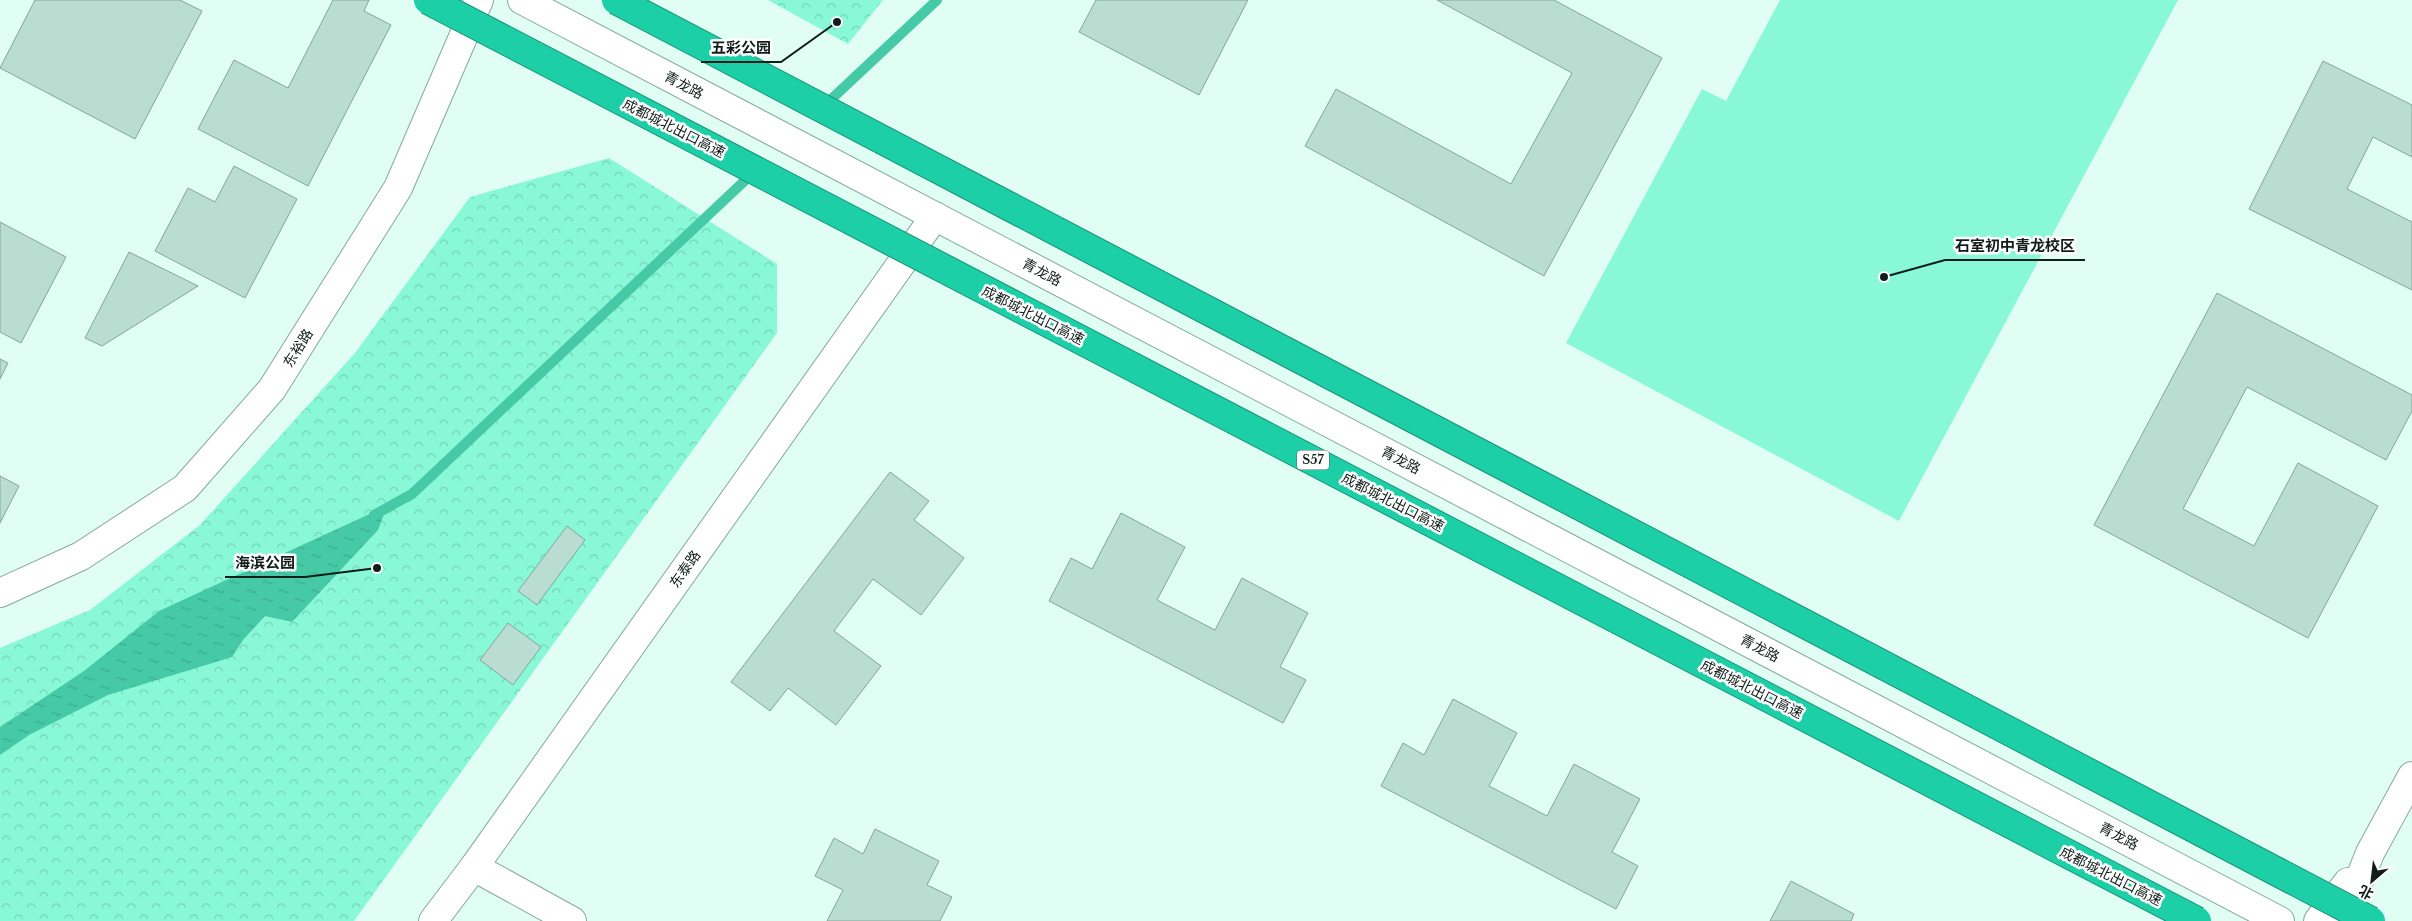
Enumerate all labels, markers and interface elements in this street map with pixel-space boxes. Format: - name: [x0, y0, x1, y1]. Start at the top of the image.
- callout: 五彩公园: [701, 32, 781, 62]
- text: 五彩公园: [711, 38, 771, 57]
- street label: 青龙路: [661, 67, 707, 103]
- street label: 成都城北出口高速: [620, 95, 728, 161]
- callout: 石室初中青龙校区: [1945, 230, 2085, 260]
- text: 石室初中青龙校区: [1955, 236, 2075, 255]
- street label: 青龙路: [1019, 254, 1065, 290]
- street label: 成都城北出口高速: [979, 282, 1087, 348]
- street label: 东裕路: [279, 325, 317, 371]
- street label: 青龙路: [1378, 442, 1424, 478]
- road number: S57: [1297, 450, 1329, 470]
- street label: 成都城北出口高速: [1339, 469, 1447, 535]
- callout: 海滨公园: [225, 547, 305, 577]
- street label: 东泰路: [666, 547, 704, 591]
- text: 海滨公园: [235, 553, 295, 572]
- street label: 青龙路: [1737, 630, 1783, 666]
- street label: 成都城北出口高速: [1698, 656, 1806, 722]
- street label: 青龙路: [2096, 818, 2142, 854]
- street label: 成都城北出口高速: [2057, 843, 2165, 909]
- north arrow: [2347, 856, 2397, 906]
- text: 北: [2355, 881, 2376, 904]

